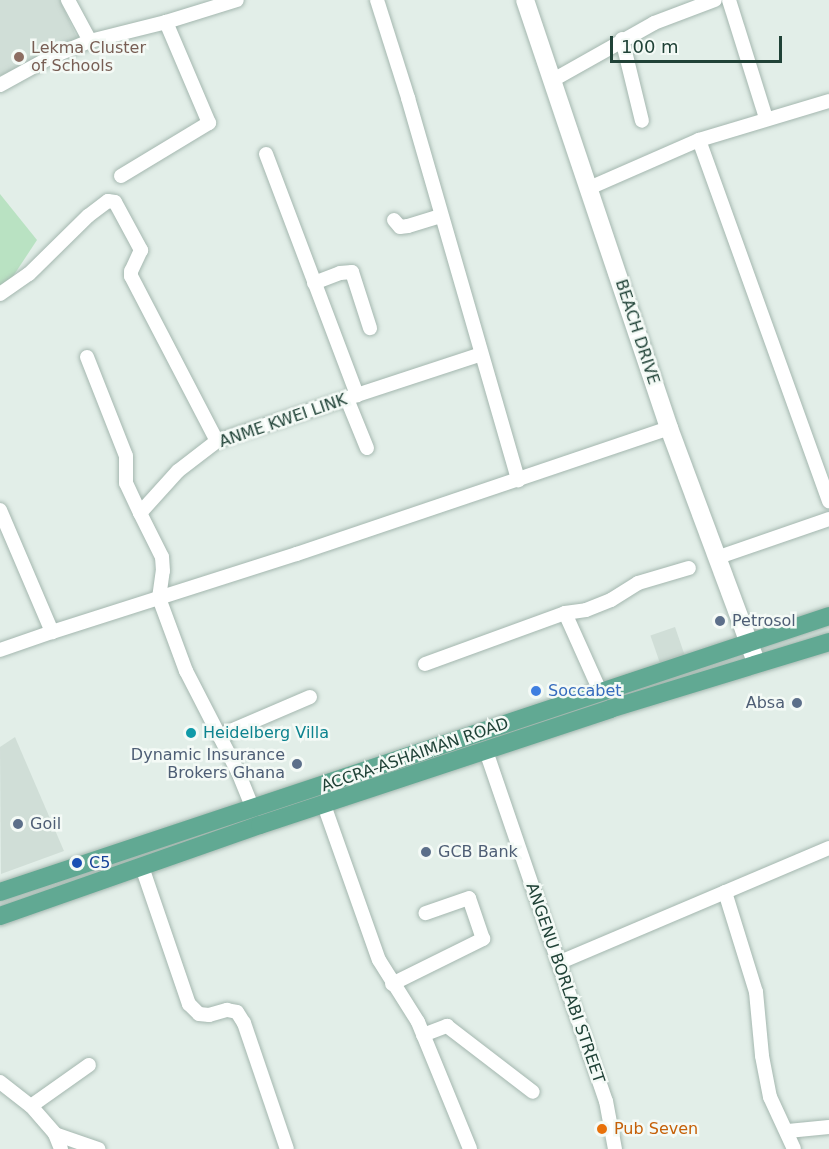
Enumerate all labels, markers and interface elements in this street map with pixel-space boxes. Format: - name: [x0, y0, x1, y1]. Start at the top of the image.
- scale bar: [613, 24, 786, 62]
- text: 100 m: [621, 36, 679, 57]
- place label: Lekma Cluster of Schools: [31, 38, 146, 76]
- marker: Lekma Cluster of Schools: [12, 50, 26, 64]
- street label: BEACH DRIVE: [611, 277, 663, 387]
- street label: ANME KWEI LINK: [217, 390, 349, 452]
- place label: Petrosol: [732, 611, 796, 631]
- marker: Petrosol: [713, 614, 727, 628]
- place label: Soccabet: [548, 681, 622, 701]
- marker: Soccabet: [529, 684, 543, 698]
- place label: Absa: [746, 693, 785, 713]
- marker: Absa: [790, 696, 804, 710]
- street label: ACCRA-ASHAIMAN ROAD: [319, 714, 511, 796]
- place label: Heidelberg Villa: [203, 723, 329, 743]
- marker: Heidelberg Villa: [184, 726, 198, 740]
- place label: Dynamic Insurance Brokers Ghana: [131, 745, 285, 783]
- marker: Dynamic Insurance Brokers Ghana: [290, 757, 304, 771]
- place label: Goil: [30, 814, 61, 834]
- marker: Goil: [11, 817, 25, 831]
- place label: GCB Bank: [438, 842, 518, 862]
- marker: GCB Bank: [419, 845, 433, 859]
- place label: C5: [89, 853, 110, 873]
- marker: C5: [70, 856, 84, 870]
- street label: ANGENU BORLABI STREET: [522, 880, 608, 1086]
- place label: Pub Seven: [614, 1119, 698, 1139]
- marker: Pub Seven: [595, 1122, 609, 1136]

